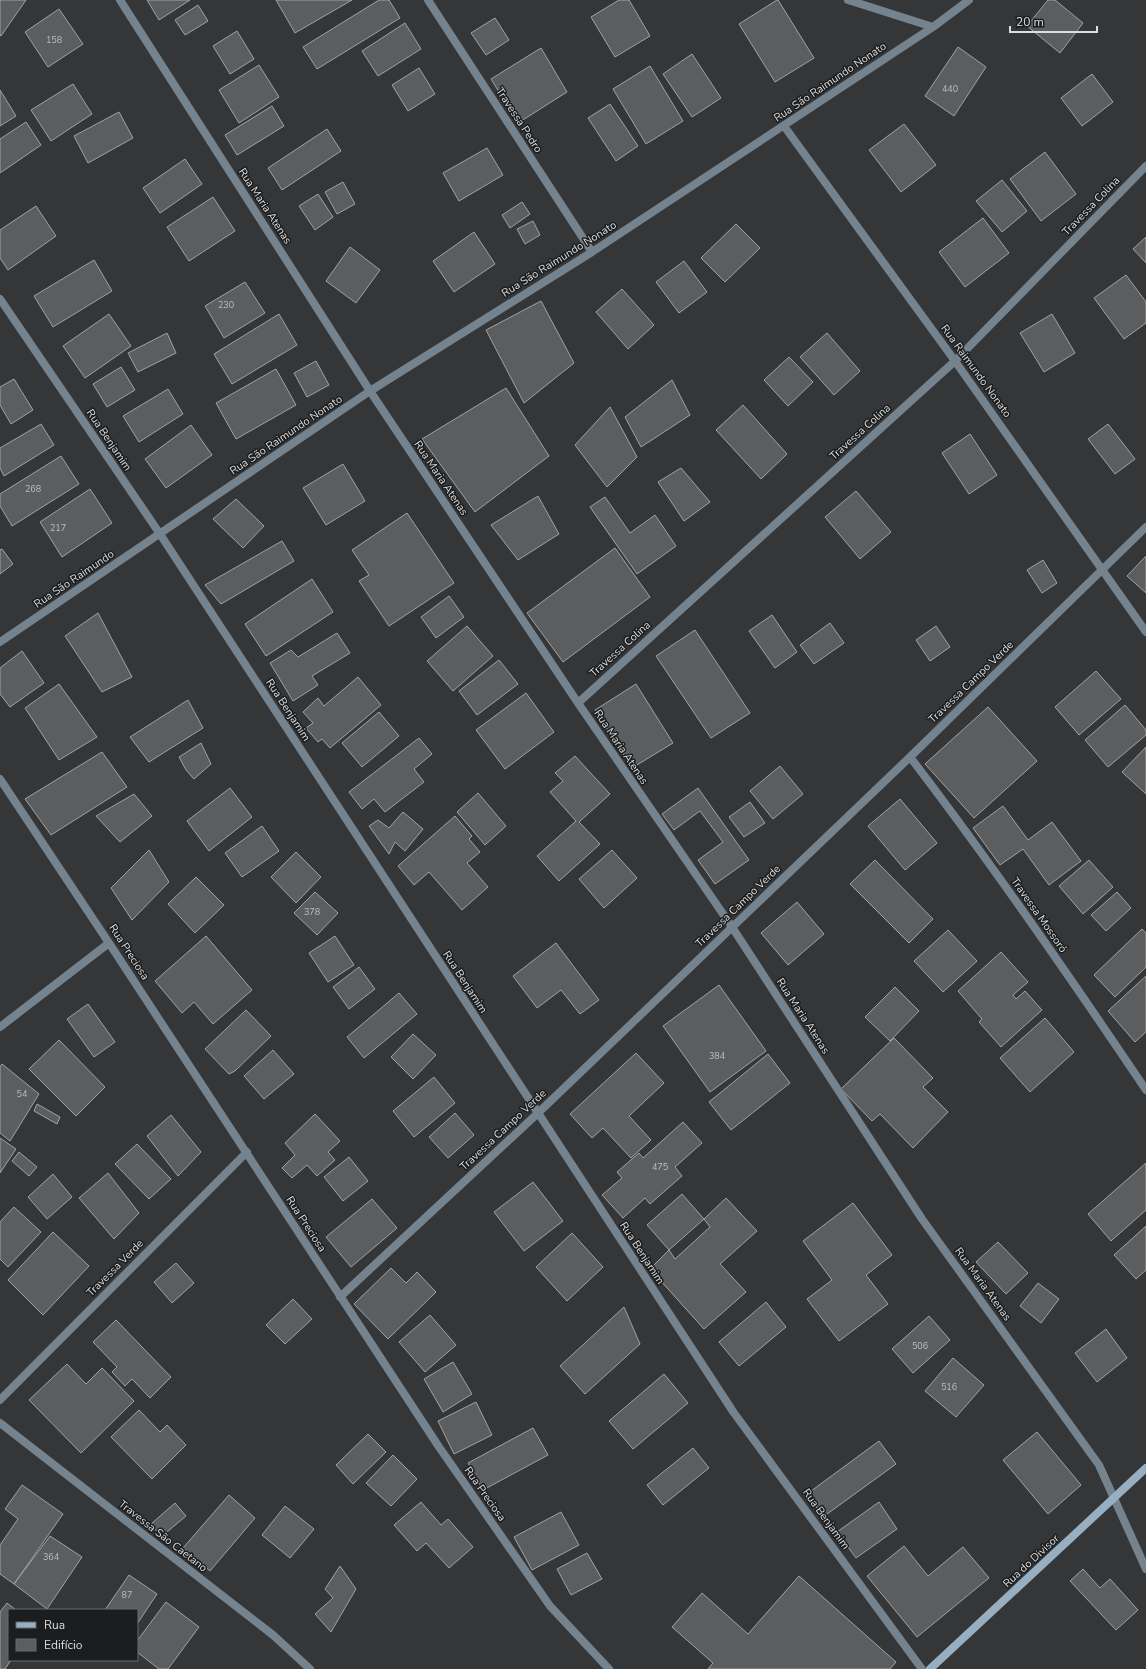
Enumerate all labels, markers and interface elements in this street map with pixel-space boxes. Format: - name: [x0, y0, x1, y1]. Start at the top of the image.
- scale bar: [1010, 8, 1097, 34]
- text: 20 m: [1016, 14, 1044, 30]
- house number: 158: [46, 34, 62, 46]
- street label: Rua São Raimundo Nonato: [771, 39, 889, 125]
- house number: 440: [942, 83, 958, 95]
- street label: Travessa Pedro: [492, 84, 546, 156]
- street label: Rua Maria Atenas: [235, 165, 295, 247]
- street label: Travessa Colina: [1059, 173, 1123, 239]
- street label: Rua São Raimundo Nonato: [499, 217, 619, 301]
- house number: 230: [218, 299, 234, 311]
- street label: Rua Raimundo Nonato: [937, 322, 1015, 420]
- street label: Rua São Raimundo Nonato: [227, 392, 345, 478]
- street label: Travessa Colina: [826, 401, 894, 463]
- street label: Rua Benjamim: [83, 406, 135, 474]
- street label: Rua Maria Atenas: [410, 438, 472, 518]
- house number: 268: [25, 483, 41, 495]
- house number: 217: [50, 522, 66, 534]
- street label: Rua São Raimundo: [31, 547, 117, 611]
- street label: Travessa Colina: [586, 618, 654, 680]
- street label: Travessa Campo Verde: [925, 637, 1017, 727]
- street label: Rua Benjamim: [262, 676, 314, 744]
- street label: Rua Maria Atenas: [590, 707, 652, 787]
- street label: Travessa Campo Verde: [692, 861, 784, 951]
- street label: Travessa Mossoró: [1008, 875, 1070, 955]
- house number: 378: [304, 906, 320, 918]
- street label: Rua Preciosa: [105, 921, 153, 983]
- street label: Rua Benjamim: [439, 948, 491, 1016]
- street label: Rua Maria Atenas: [773, 975, 833, 1057]
- house number: 384: [709, 1050, 726, 1062]
- street label: Travessa Campo Verde: [457, 1086, 549, 1174]
- house number: 54: [17, 1088, 28, 1100]
- house number: 475: [652, 1161, 668, 1173]
- street label: Rua Preciosa: [282, 1193, 330, 1255]
- street label: Rua Benjamim: [616, 1219, 668, 1287]
- street label: Travessa Verde: [83, 1236, 147, 1300]
- street label: Rua Maria Atenas: [951, 1244, 1015, 1324]
- house number: 506: [912, 1340, 928, 1352]
- house number: 516: [941, 1381, 957, 1393]
- street label: Rua Preciosa: [461, 1464, 509, 1525]
- street label: Rua Benjamim: [799, 1486, 853, 1552]
- street label: Travessa São Caetano: [116, 1497, 210, 1575]
- street label: Rua do Divisor: [1000, 1531, 1062, 1591]
- house number: 364: [43, 1551, 60, 1563]
- house number: 87: [122, 1589, 132, 1601]
- legend: [8, 1609, 138, 1661]
- text: Rua: [44, 1617, 65, 1633]
- text: Edifício: [44, 1637, 83, 1653]

